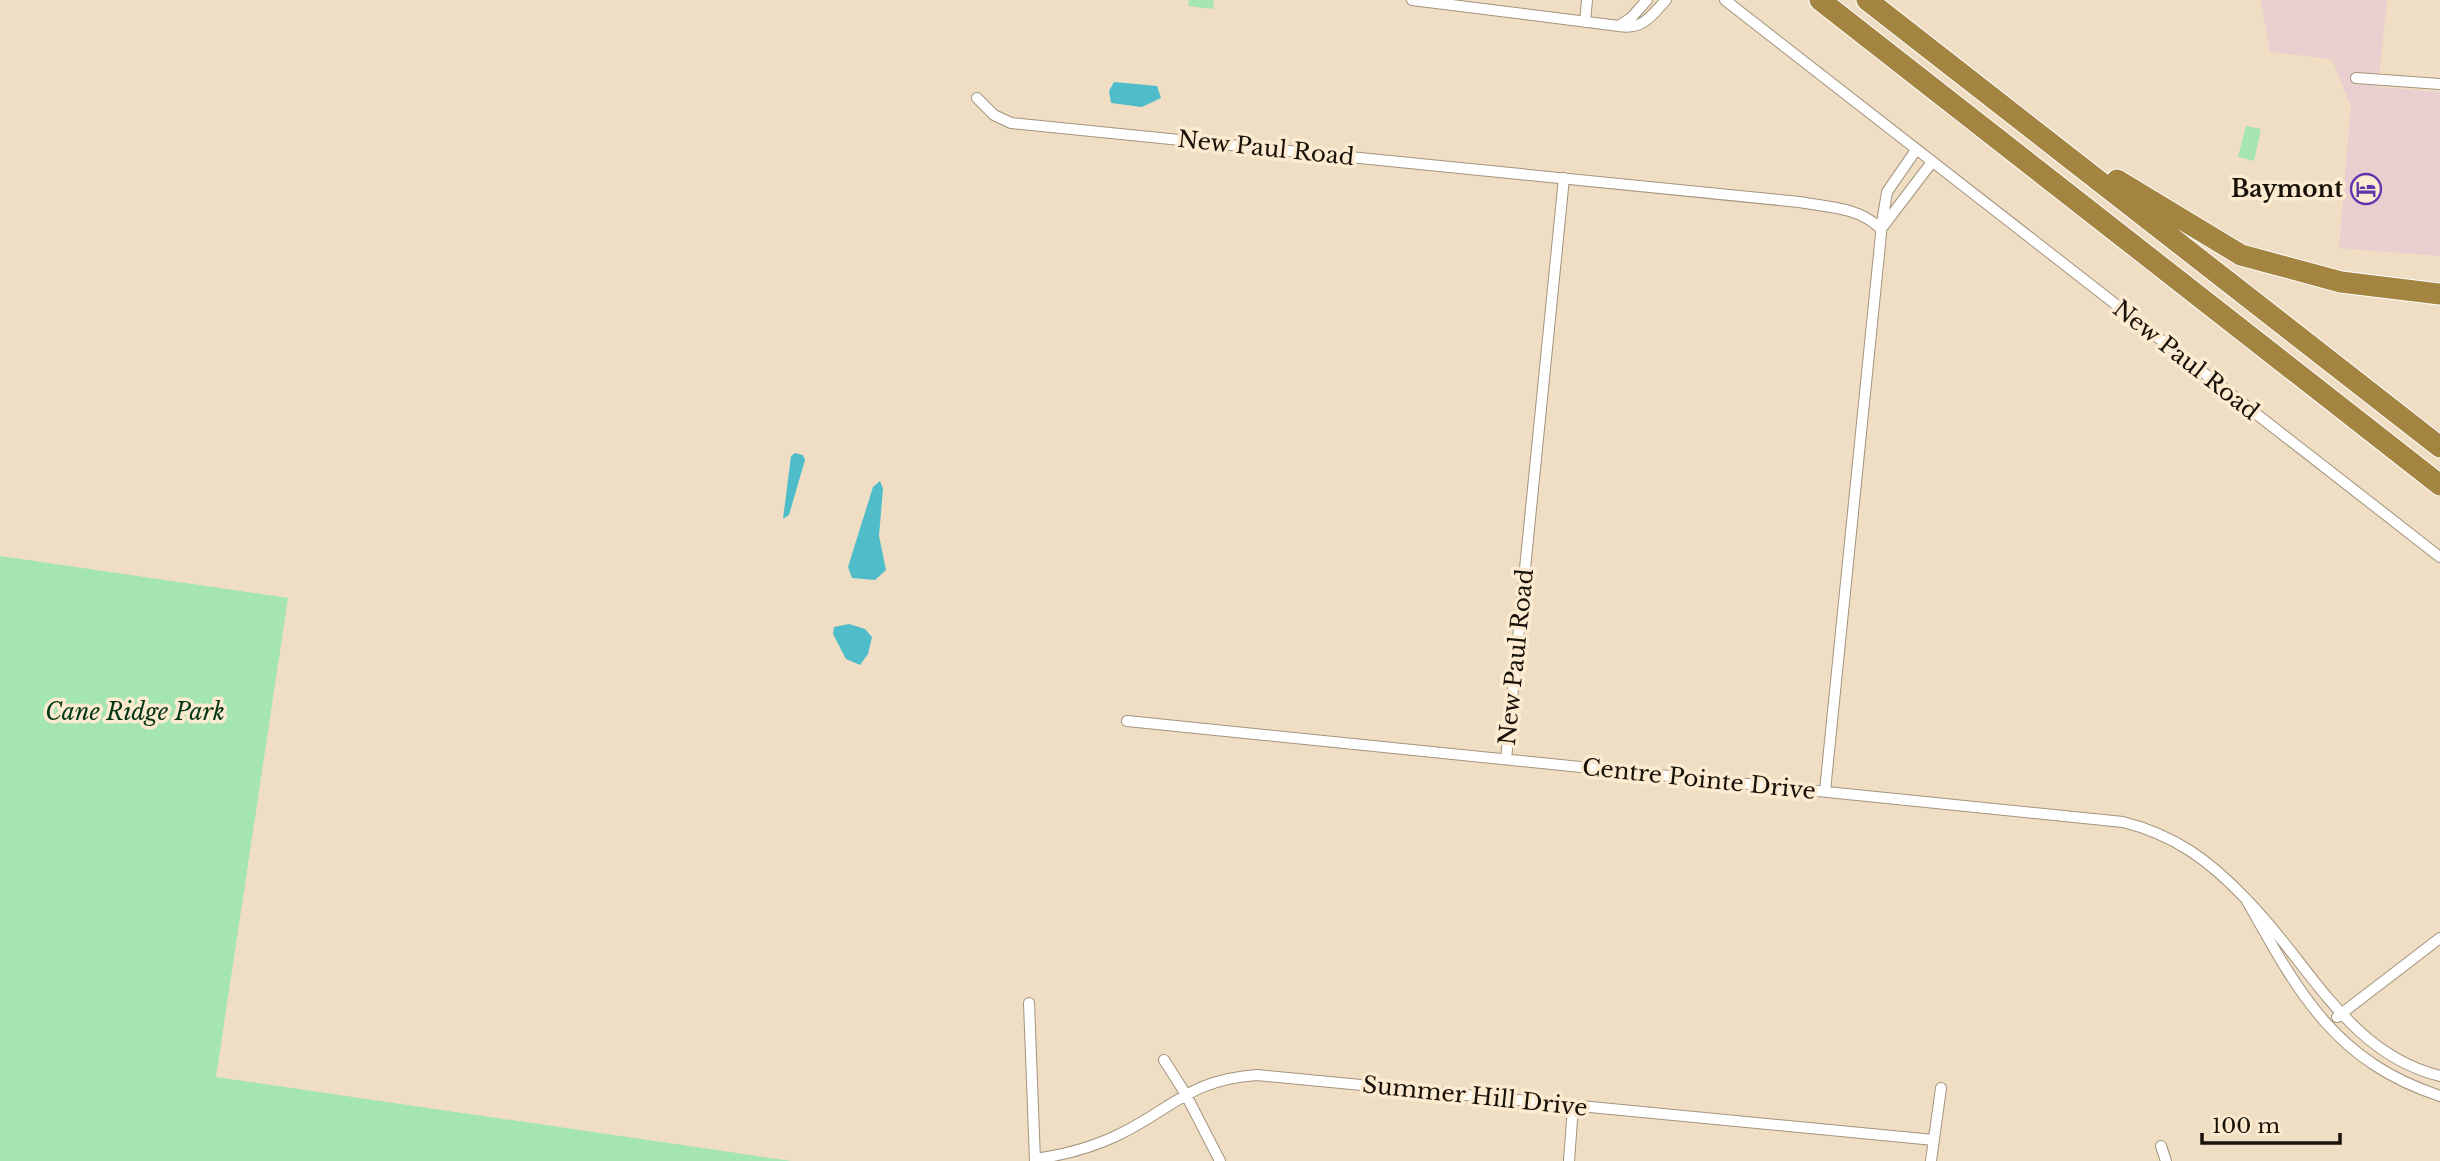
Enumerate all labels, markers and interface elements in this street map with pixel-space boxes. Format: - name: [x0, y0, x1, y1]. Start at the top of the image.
- street label: New Paul Road: [1176, 125, 1356, 171]
- hotel icon: Baymont: [2349, 172, 2383, 206]
- place label: Baymont: [2231, 175, 2343, 203]
- street label: New Paul Road: [2107, 294, 2265, 426]
- street label: New Paul Road: [1493, 567, 1539, 747]
- park label: Cane Ridge Park: [45, 698, 225, 726]
- street label: Centre Pointe Drive: [1581, 753, 1817, 805]
- street label: Summer Hill Drive: [1361, 1070, 1589, 1122]
- scale bar: [2202, 1102, 2340, 1146]
- text: 100 m: [2212, 1113, 2280, 1139]

